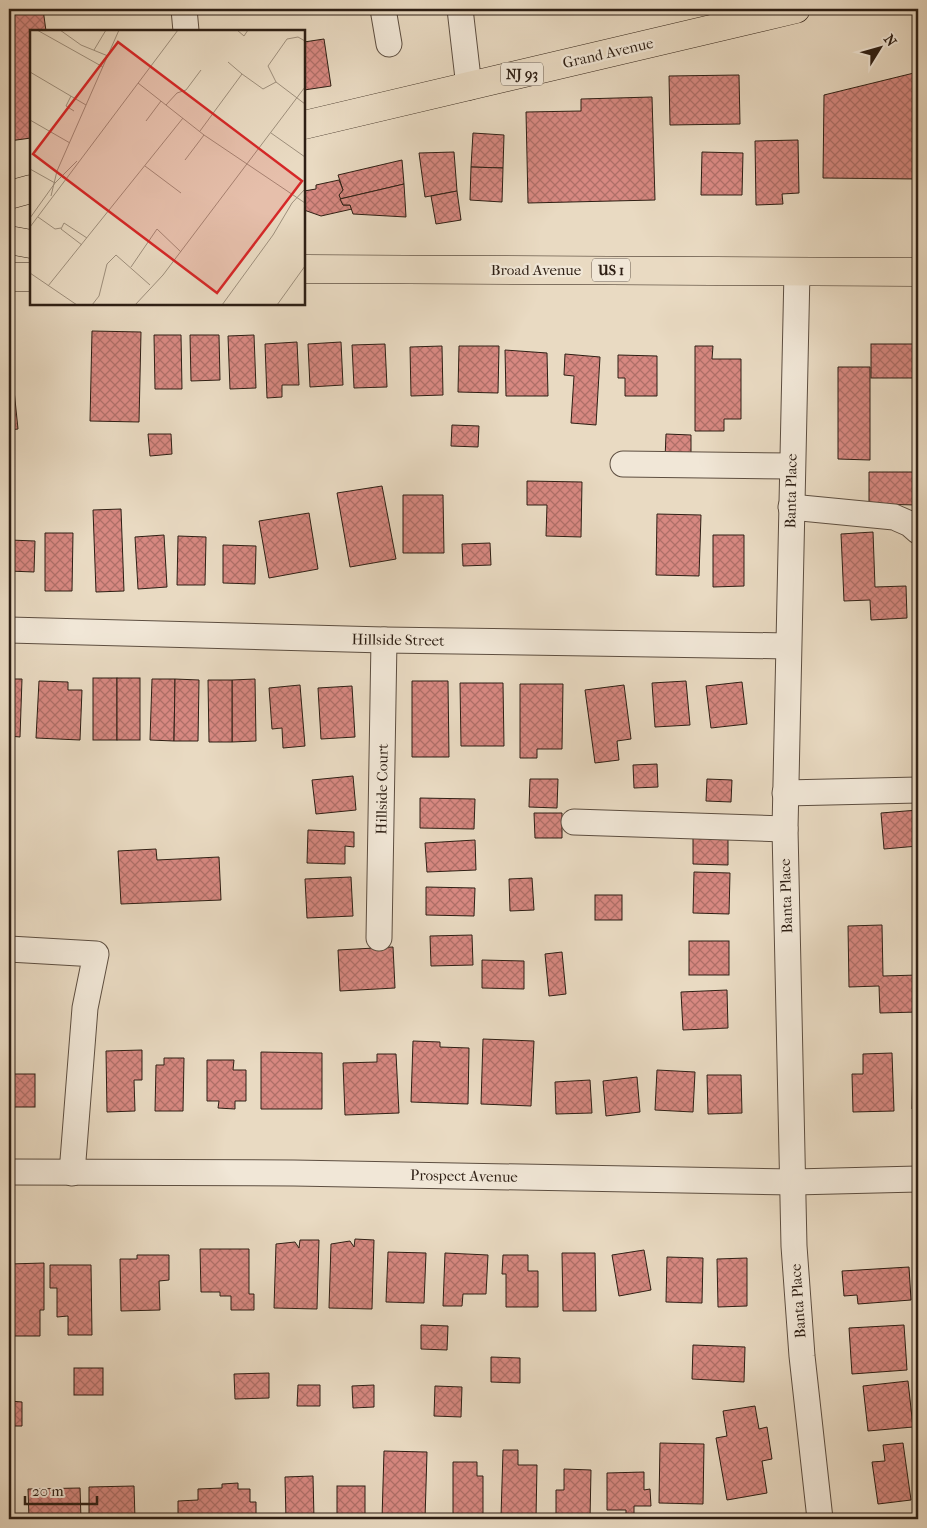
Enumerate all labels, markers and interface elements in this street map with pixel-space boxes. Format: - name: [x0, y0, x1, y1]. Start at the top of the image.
- north arrow: [854, 22, 904, 72]
- inset map: [30, 30, 305, 305]
- text: N: [880, 31, 900, 50]
- street label: Grand Avenue: [561, 34, 656, 72]
- road number: NJ 93: [501, 62, 543, 86]
- road number: US 1: [592, 258, 630, 282]
- street label: Broad Avenue: [491, 261, 582, 279]
- street label: Banta Place: [781, 453, 801, 529]
- street label: Hillside Street: [351, 630, 445, 650]
- street label: Hillside Court: [372, 743, 392, 835]
- street label: Banta Place: [776, 858, 796, 934]
- street label: Prospect Avenue: [410, 1166, 519, 1186]
- street label: Banta Place: [786, 1262, 810, 1339]
- scale bar: [25, 1473, 98, 1505]
- text: 20 m: [32, 1482, 64, 1500]

